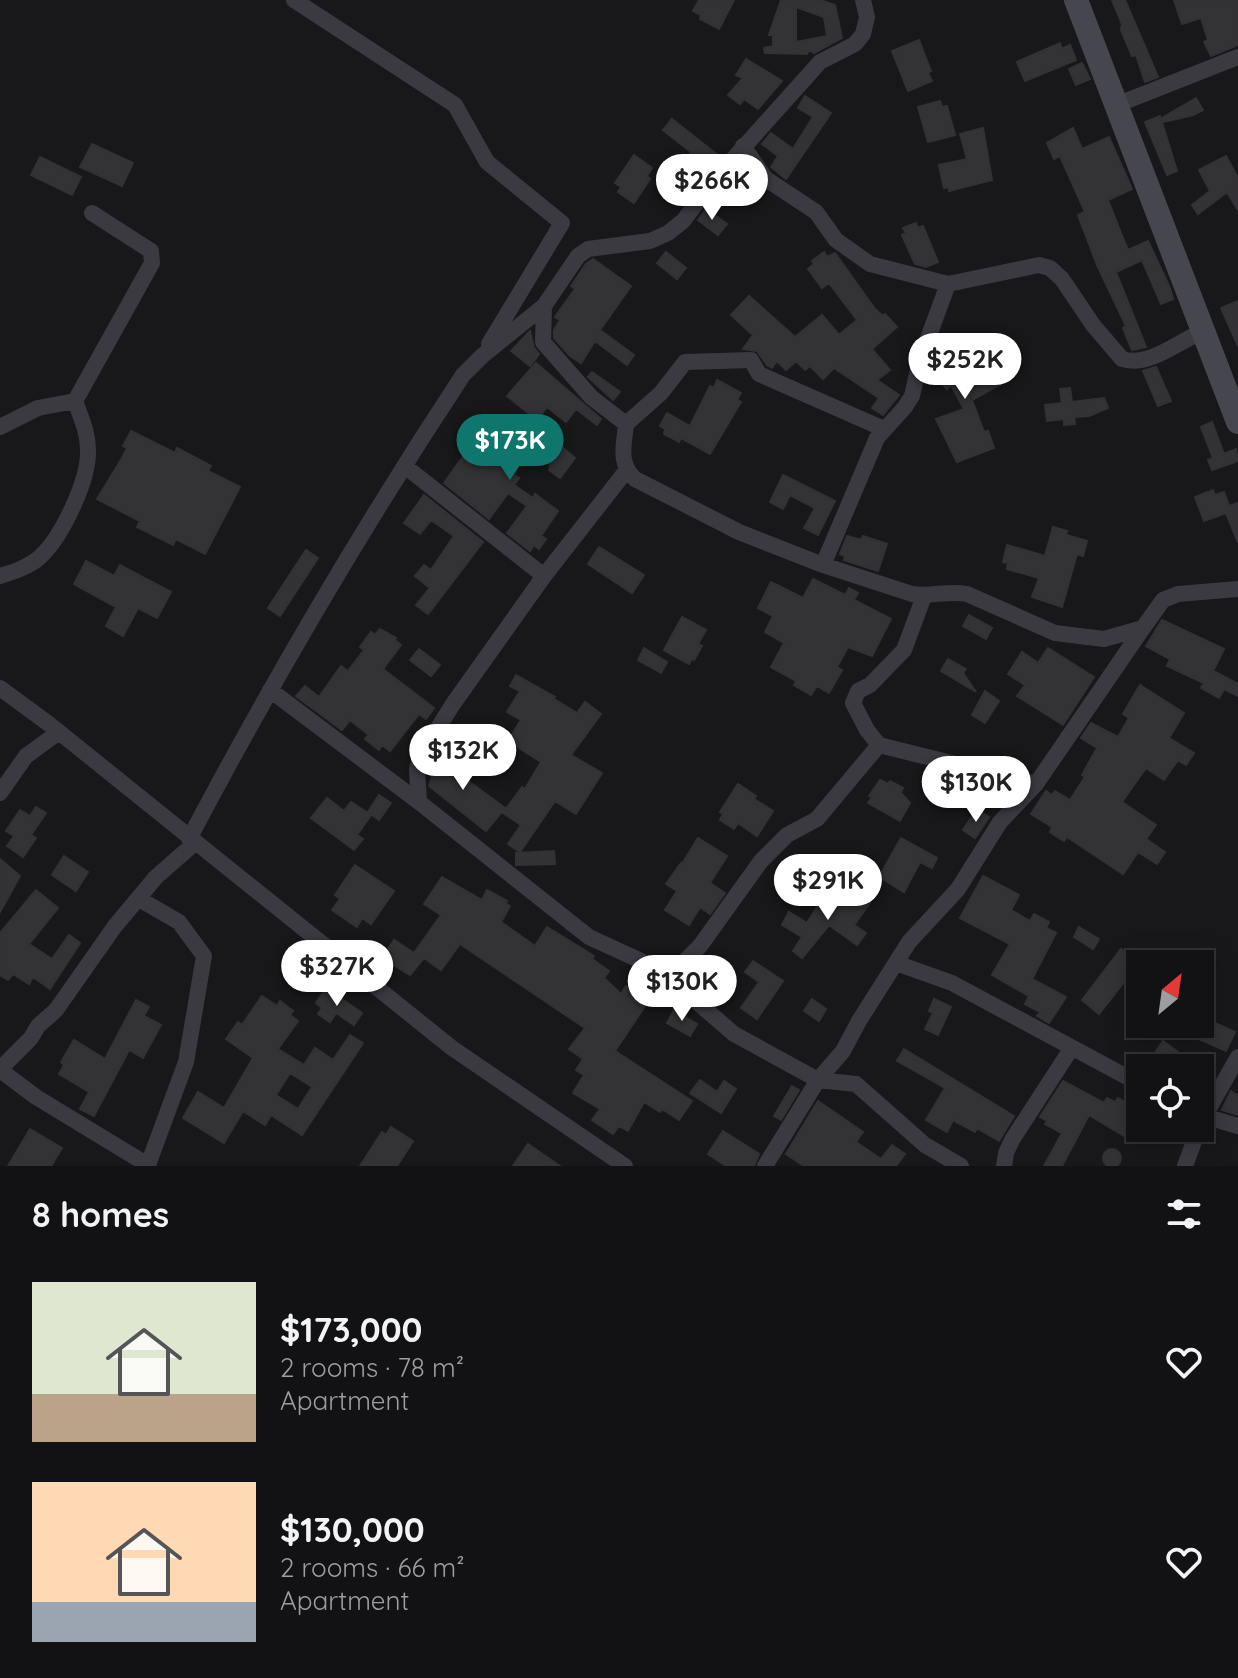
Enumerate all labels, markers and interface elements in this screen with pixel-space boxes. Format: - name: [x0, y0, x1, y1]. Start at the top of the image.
- pin: $266K: [656, 154, 768, 222]
- text: $266K: [674, 163, 750, 196]
- pin: $252K: [909, 333, 1021, 401]
- text: $252K: [926, 342, 1004, 375]
- pin: $173K: [454, 414, 566, 482]
- text: $173K: [475, 423, 545, 456]
- pin: $132K: [407, 724, 519, 792]
- text: $132K: [427, 733, 499, 766]
- pin: $130K: [920, 756, 1032, 824]
- text: $130K: [940, 765, 1012, 798]
- pin: $291K: [772, 854, 884, 922]
- text: $291K: [792, 863, 864, 896]
- pin: $327K: [281, 940, 393, 1008]
- text: $327K: [299, 949, 375, 982]
- north arrow: [1126, 950, 1214, 1038]
- map controls: [1126, 950, 1214, 1142]
- pin: $130K: [626, 955, 738, 1023]
- text: $130K: [646, 964, 718, 997]
- button: locate: [1126, 1054, 1214, 1142]
- icon: filters: [1162, 1192, 1206, 1236]
- text: 8 homes: [32, 1193, 169, 1236]
- text: $173,000: [280, 1308, 422, 1351]
- icon: home: [96, 1314, 192, 1410]
- icon: heart: [1162, 1340, 1206, 1384]
- text: 2 rooms · 78 m²: [280, 1351, 464, 1384]
- text: Apartment: [280, 1384, 409, 1417]
- text: $130,000: [280, 1508, 425, 1551]
- icon: home: [96, 1514, 192, 1610]
- icon: heart: [1162, 1540, 1206, 1584]
- text: 2 rooms · 66 m²: [280, 1551, 465, 1584]
- text: Apartment: [280, 1584, 409, 1617]

